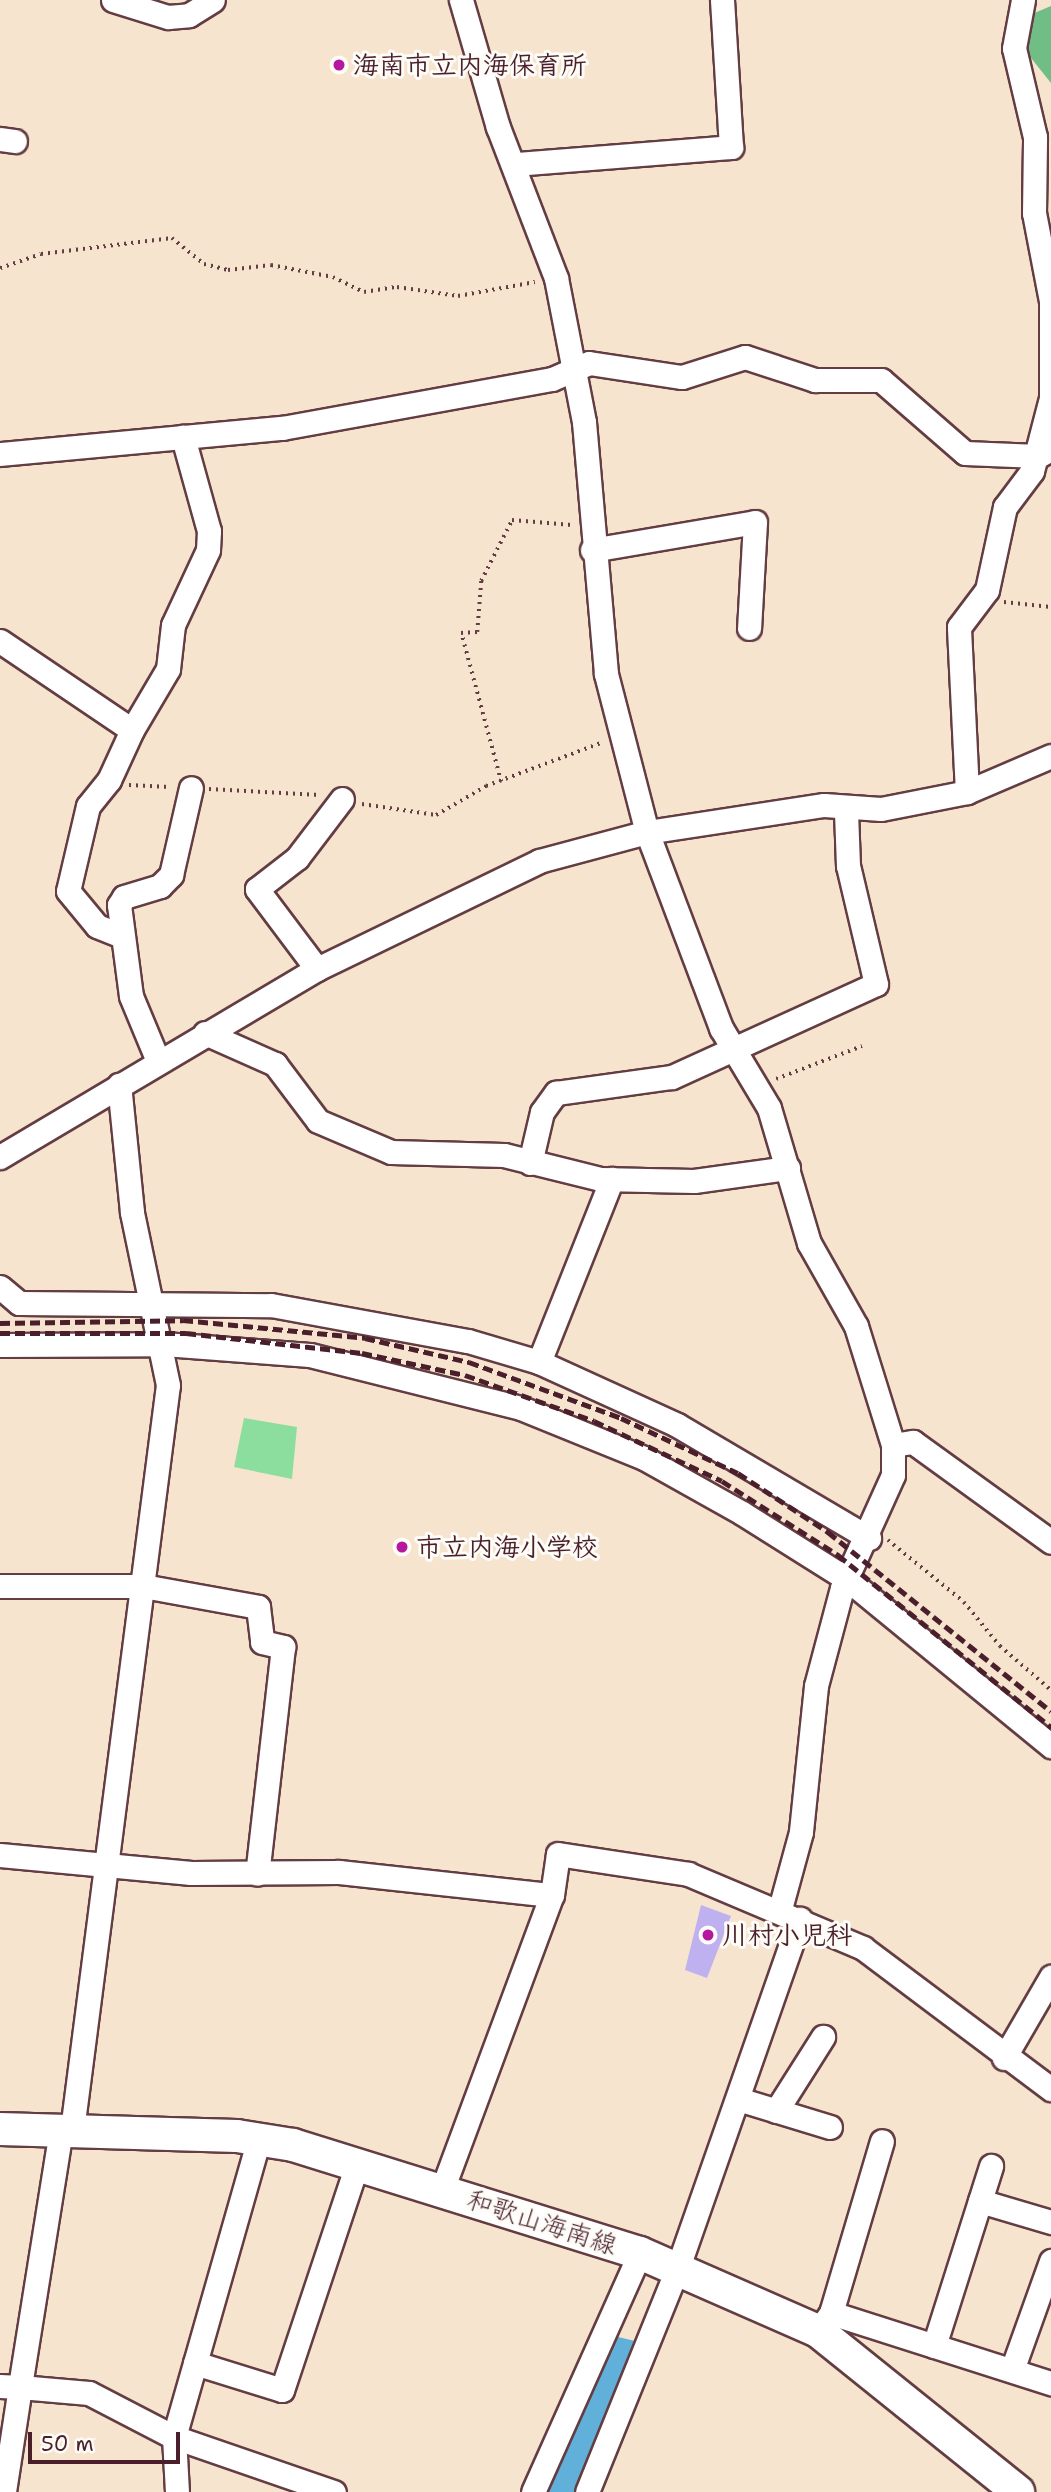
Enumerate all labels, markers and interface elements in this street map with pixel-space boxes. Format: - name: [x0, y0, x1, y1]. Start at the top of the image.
- place label: 海南市立内海保育所: [353, 49, 587, 81]
- marker: 海南市立内海保育所: [331, 57, 347, 73]
- place label: 市立内海小学校: [416, 1531, 598, 1563]
- marker: 市立内海小学校: [394, 1539, 410, 1555]
- place label: 川村小児科: [722, 1919, 852, 1951]
- marker: 川村小児科: [700, 1927, 716, 1943]
- street label: 和歌山海南線: [463, 2183, 621, 2261]
- scale bar: [32, 2418, 184, 2462]
- text: 50 m: [41, 2430, 94, 2458]

